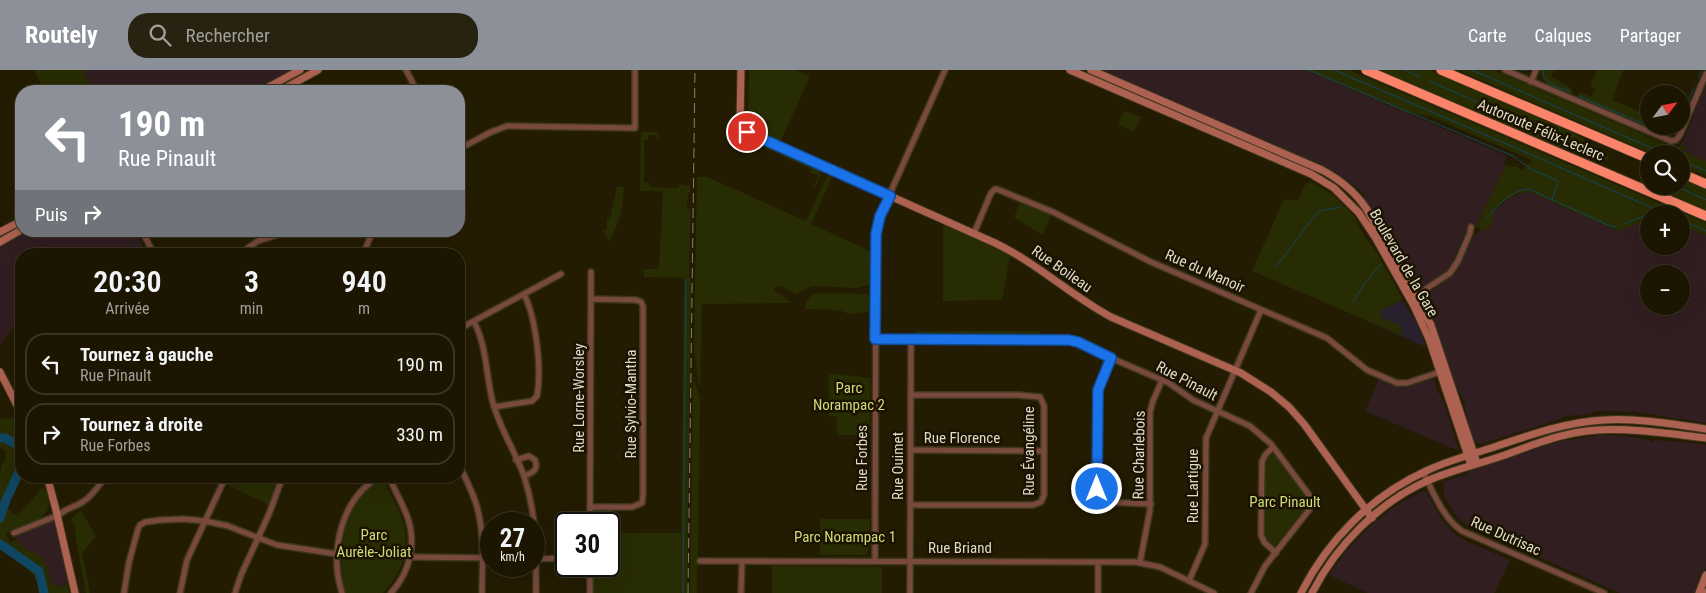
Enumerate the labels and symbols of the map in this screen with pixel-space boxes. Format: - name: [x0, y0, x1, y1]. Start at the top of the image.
- north arrow: [1640, 85, 1690, 135]
- street label: Autoroute Félix-Leclerc: [1475, 95, 1607, 165]
- pin: [726, 111, 768, 153]
- street label: Boulevard de la Gare: [1366, 206, 1442, 320]
- street label: Rue Boileau: [1028, 242, 1096, 296]
- street label: Rue du Manoir: [1162, 245, 1248, 297]
- street label: Rue Lorne-Worsley: [570, 343, 588, 453]
- street label: Rue Sylvio-Mantha: [622, 350, 640, 458]
- street label: Rue Pinault: [1153, 357, 1221, 405]
- park label: Parc Norampac 2: [813, 379, 885, 414]
- street label: Rue Évangéline: [1020, 406, 1038, 496]
- street label: Rue Charlebois: [1129, 410, 1149, 500]
- street label: Rue Forbes: [853, 425, 871, 491]
- street label: Rue Florence: [924, 429, 1000, 447]
- street label: Rue Ouimet: [889, 432, 907, 500]
- street label: Rue Lartigue: [1184, 449, 1202, 523]
- position arrow: [1070, 462, 1122, 514]
- park label: Parc Pinault: [1249, 493, 1321, 511]
- speed limit sign: 30: [555, 512, 620, 577]
- street label: Rue Dutrisac: [1468, 513, 1544, 559]
- park label: Parc Aurèle-Joliat: [337, 526, 411, 561]
- park label: Parc Norampac 1: [794, 528, 896, 546]
- street label: Rue Briand: [928, 539, 992, 557]

